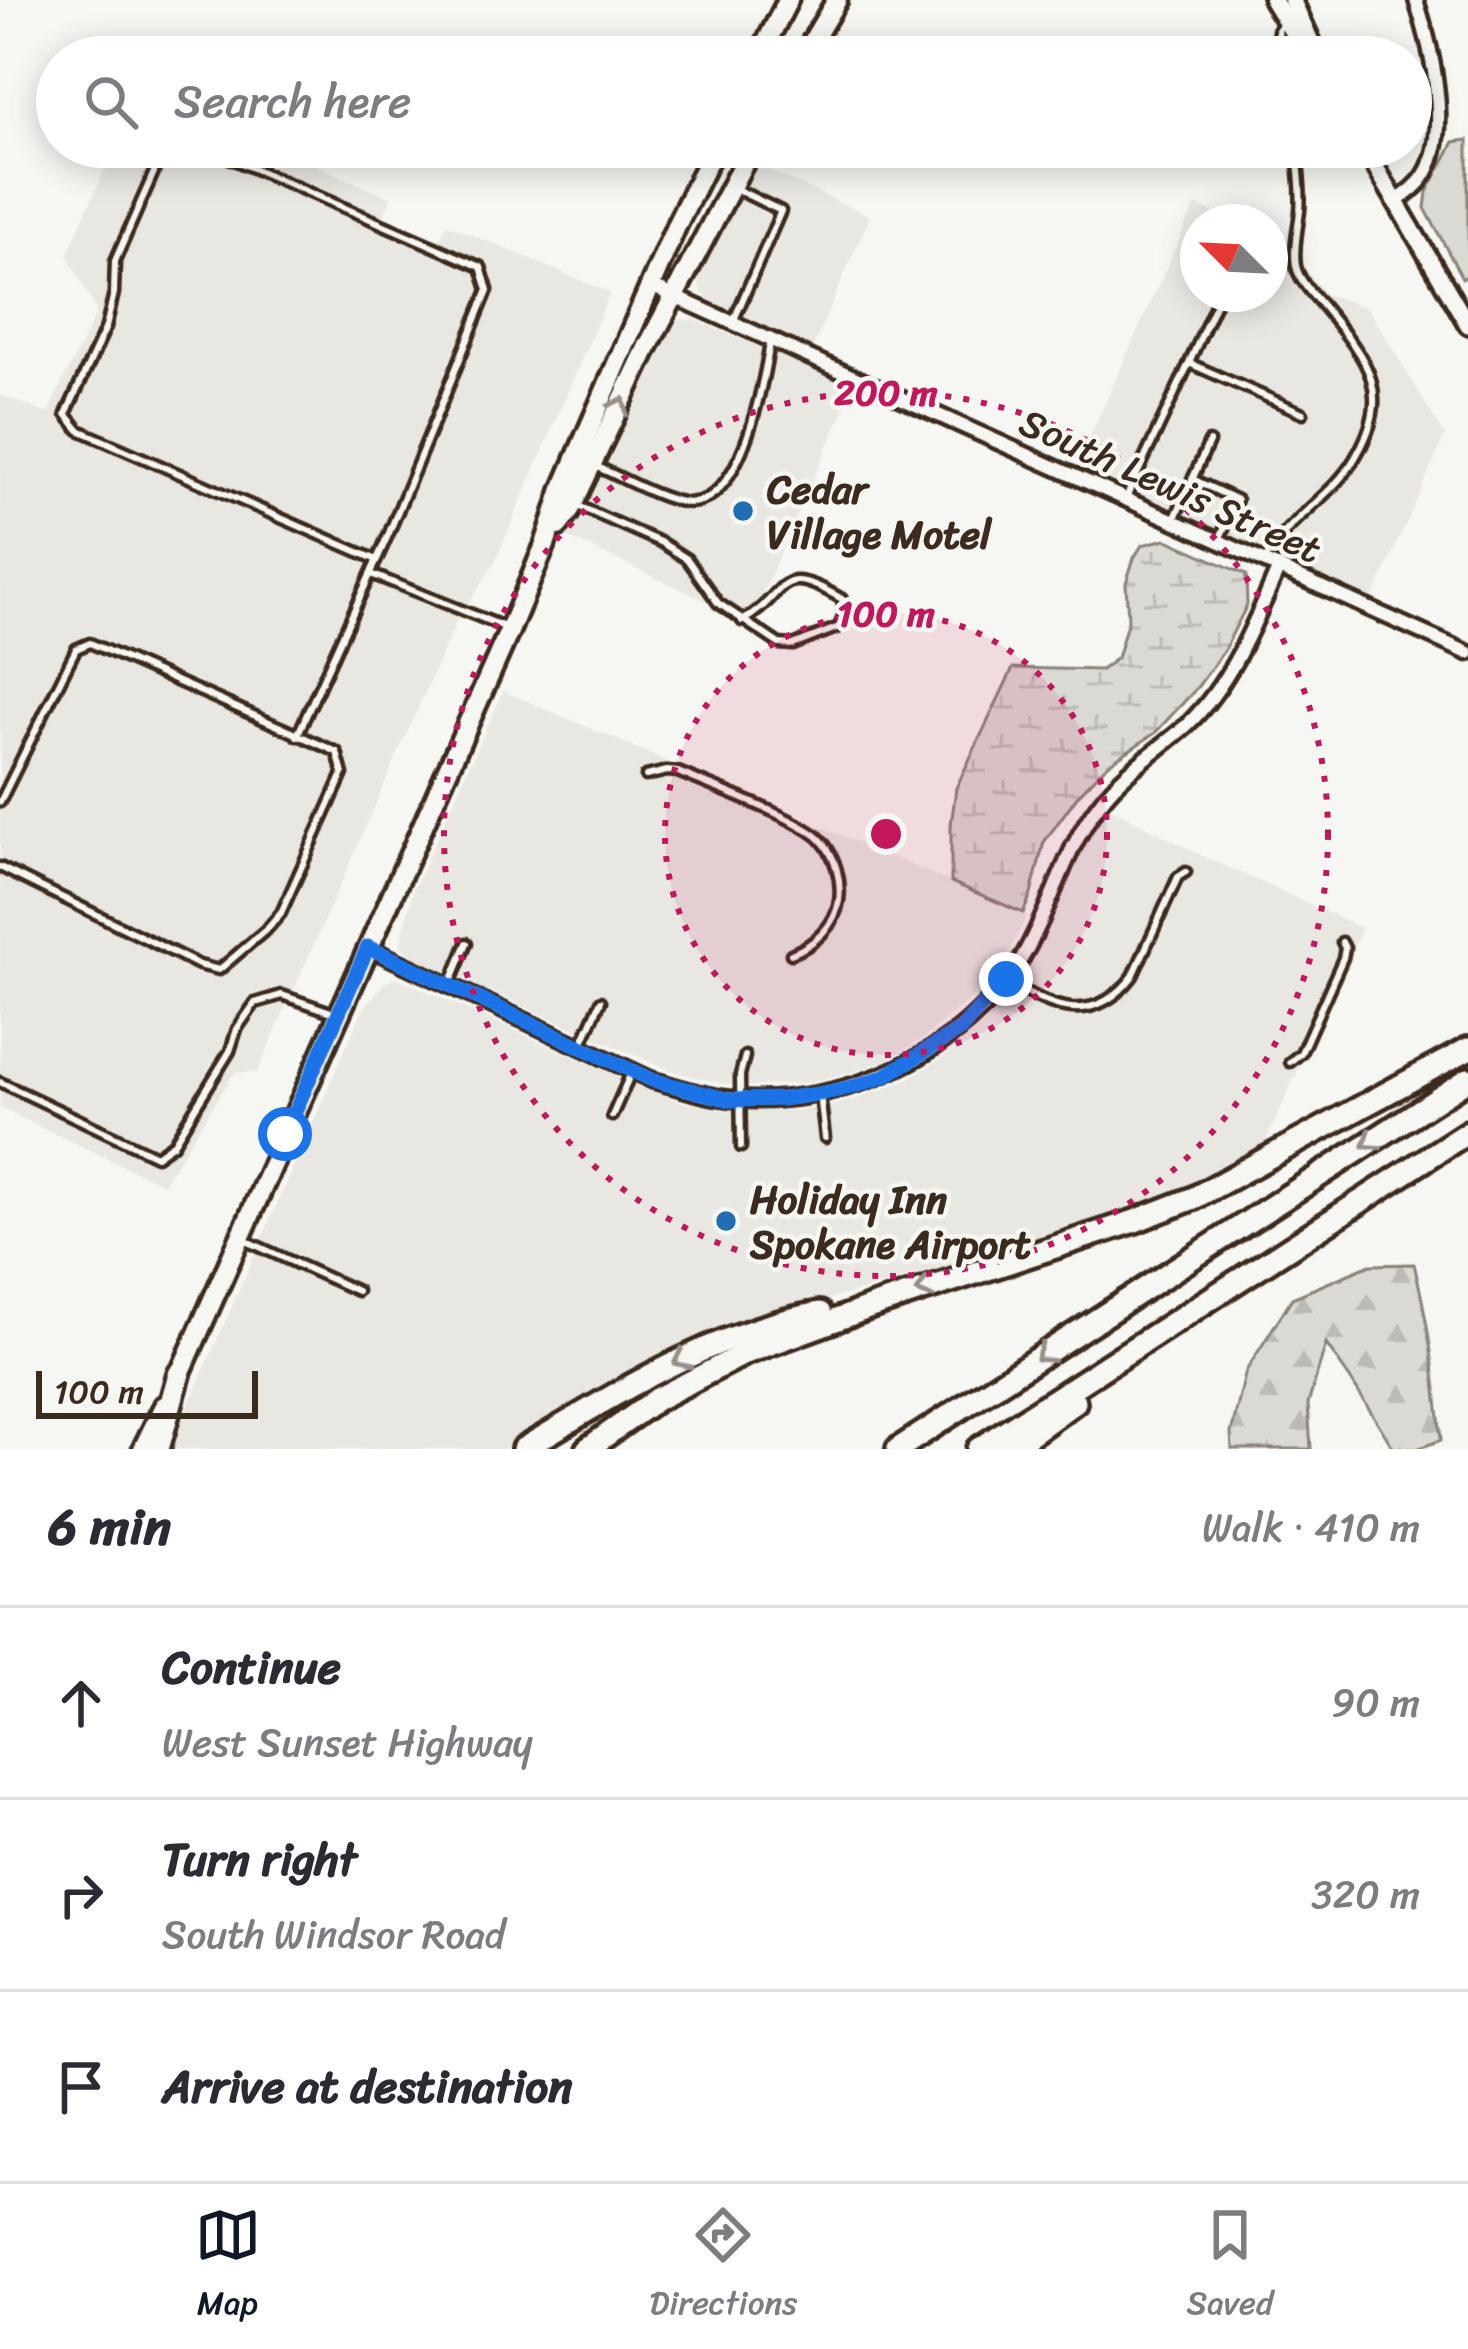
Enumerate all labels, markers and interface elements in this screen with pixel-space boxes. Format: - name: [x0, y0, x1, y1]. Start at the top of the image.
- search box: [36, 36, 1432, 168]
- text: Search here: [174, 62, 411, 142]
- icon: search: [78, 69, 144, 135]
- north arrow: [1180, 204, 1288, 312]
- text: 200 m: [834, 361, 938, 425]
- street label: South Lewis Street: [1008, 388, 1333, 583]
- one-way arrow: [606, 396, 629, 417]
- place label: Cedar Village Motel: [766, 455, 993, 569]
- marker: Cedar Village Motel: [730, 498, 756, 524]
- text: 100 m: [837, 582, 935, 646]
- centre of rings: [865, 813, 907, 855]
- route end: [979, 952, 1033, 1006]
- route start: [258, 1107, 312, 1161]
- one-way arrow: [1361, 1128, 1383, 1150]
- place label: Holiday Inn Spokane Airport: [749, 1165, 1031, 1279]
- marker: Holiday Inn Spokane Airport: [713, 1208, 739, 1234]
- one-way arrow: [914, 1275, 935, 1300]
- one-way arrow: [1034, 1340, 1056, 1362]
- one-way arrow: [672, 1346, 693, 1369]
- text: 100 m: [54, 1363, 144, 1421]
- scale bar: [36, 1365, 258, 1418]
- text: 6 min: [48, 1482, 171, 1572]
- text: Walk · 410 m: [1202, 1493, 1420, 1562]
- text: Continue: [162, 1628, 341, 1708]
- text: 90 m: [1331, 1668, 1420, 1737]
- icon: ahead: [48, 1670, 114, 1736]
- text: West Sunset Highway: [162, 1708, 533, 1777]
- text: Turn right: [162, 1820, 357, 1900]
- text: 320 m: [1311, 1860, 1420, 1929]
- icon: right: [48, 1862, 114, 1928]
- text: South Windsor Road: [162, 1900, 505, 1969]
- text: Arrive at destination: [162, 2047, 572, 2127]
- icon: arrive: [48, 2054, 114, 2120]
- tab: Map: [195, 2202, 261, 2332]
- tab: Directions: [650, 2202, 797, 2332]
- tab: Saved: [1186, 2202, 1273, 2332]

